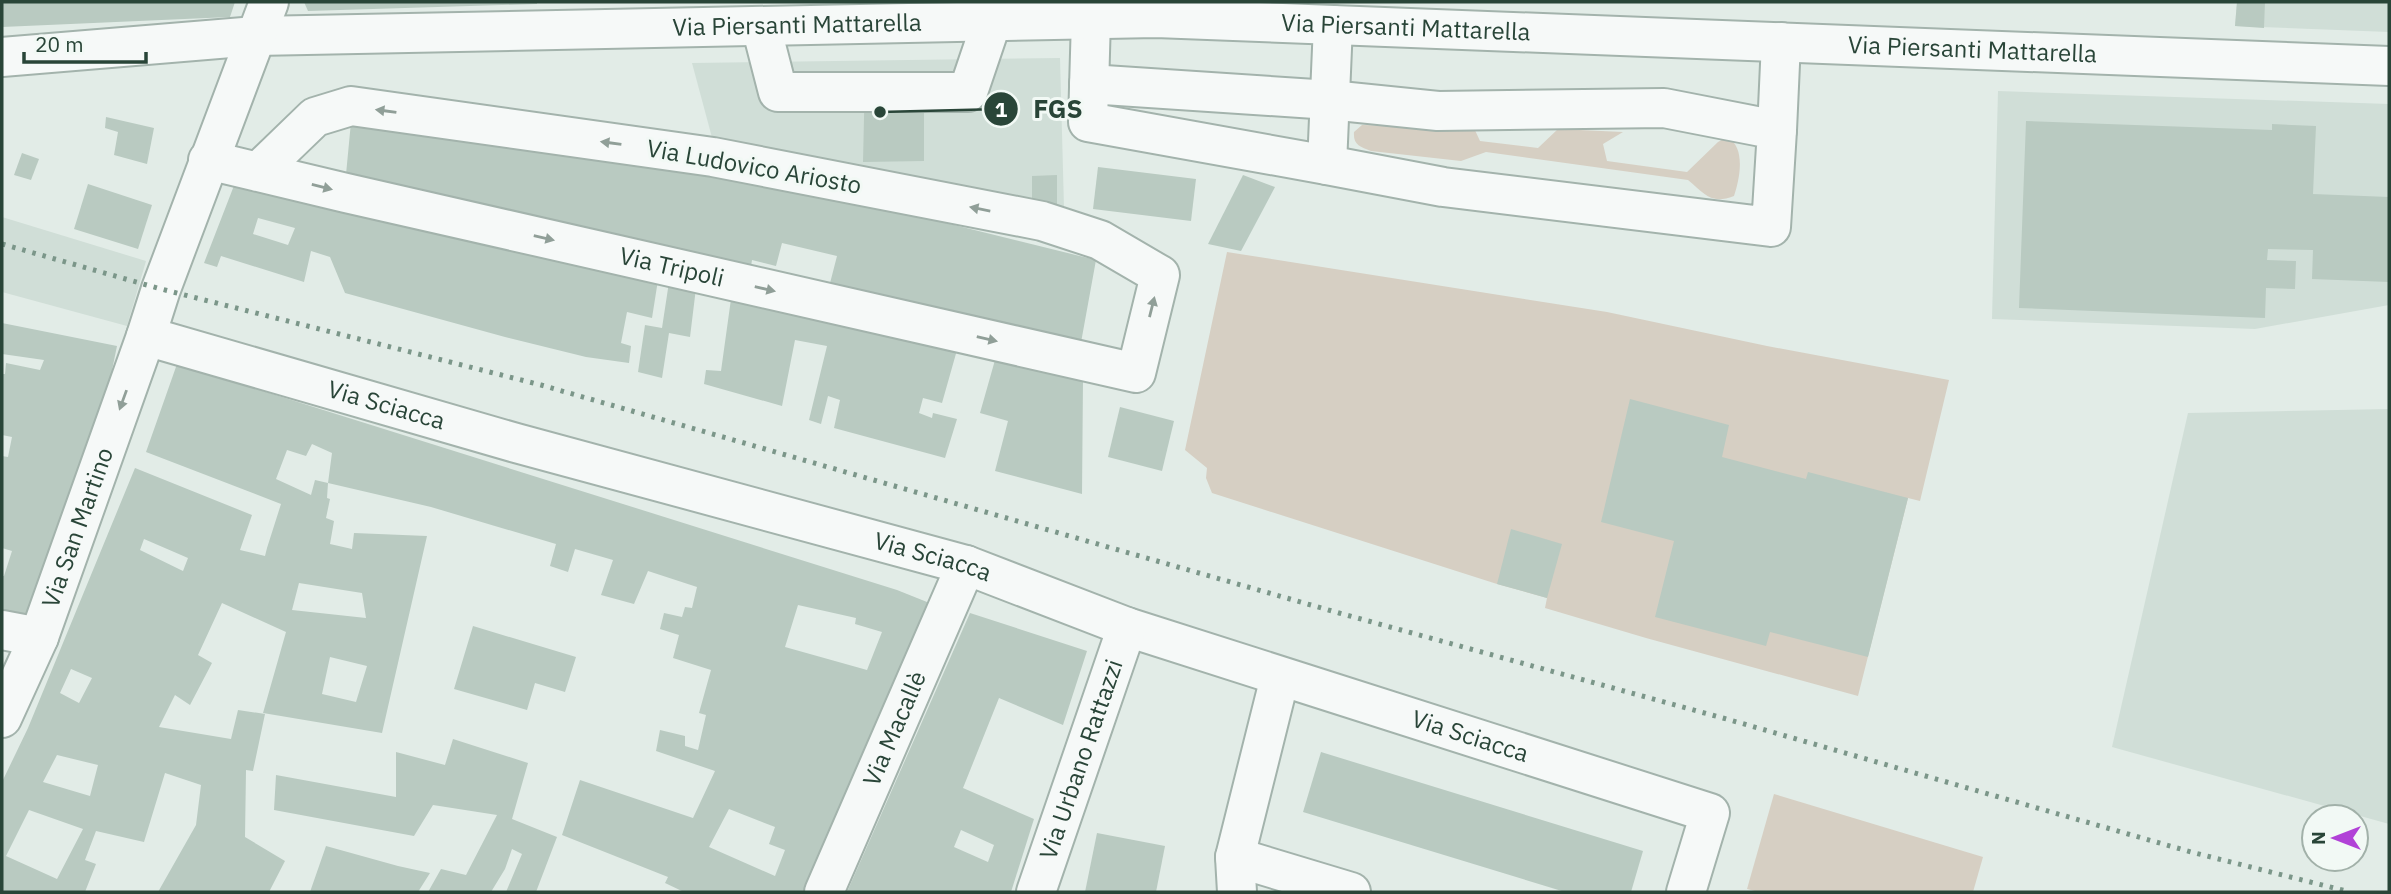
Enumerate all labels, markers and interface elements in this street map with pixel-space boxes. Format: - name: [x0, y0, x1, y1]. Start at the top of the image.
- street label: Via Piersanti Mattarella: [672, 6, 922, 43]
- street label: Via Piersanti Mattarella: [1281, 6, 1531, 48]
- scale bar: [24, 21, 147, 65]
- street label: Via Piersanti Mattarella: [1847, 28, 2098, 70]
- text: 20 m: [35, 30, 84, 58]
- callout: FGS: [984, 86, 1096, 133]
- text: FGS: [1033, 91, 1083, 125]
- text: 1: [995, 95, 1008, 123]
- one-way arrow: [375, 105, 397, 116]
- street label: Via Ludovico Ariosto: [644, 131, 864, 201]
- one-way arrow: [600, 137, 622, 148]
- one-way arrow: [311, 182, 333, 193]
- one-way arrow: [969, 203, 991, 214]
- one-way arrow: [533, 233, 555, 244]
- street label: Via Tripoli: [617, 239, 727, 294]
- one-way arrow: [754, 283, 776, 294]
- one-way arrow: [1147, 296, 1158, 318]
- one-way arrow: [976, 334, 998, 345]
- street label: Via Sciacca: [324, 372, 449, 437]
- one-way arrow: [118, 390, 129, 411]
- street label: Via San Martino: [34, 443, 120, 612]
- street label: Via Sciacca: [871, 524, 997, 588]
- street label: Via Urbano Rattazzi: [1031, 655, 1130, 864]
- street label: Via Macallè: [855, 666, 933, 791]
- street label: Via Sciacca: [1408, 702, 1533, 769]
- north arrow: [2300, 803, 2370, 873]
- text: N: [2306, 831, 2330, 845]

